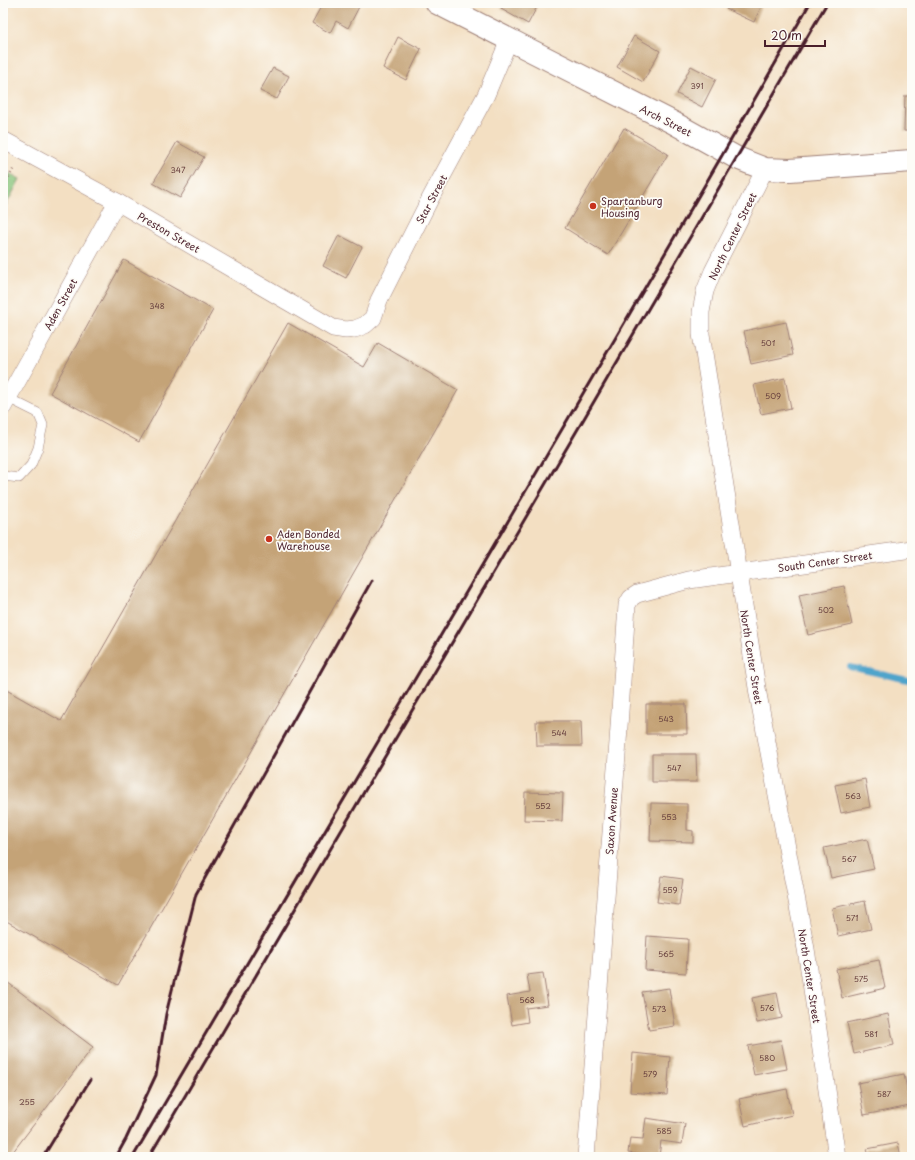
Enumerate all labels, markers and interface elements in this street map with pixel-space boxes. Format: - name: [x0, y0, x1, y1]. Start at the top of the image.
- scale bar: [765, 22, 825, 48]
- text: 20 m: [771, 26, 802, 44]
- house number: 391: [691, 80, 703, 92]
- street label: Arch Street: [637, 100, 695, 140]
- house number: 347: [171, 164, 186, 176]
- street label: Star Street: [412, 172, 450, 226]
- street label: North Center Street: [704, 190, 760, 282]
- place label: Spartanburg Housing: [601, 193, 663, 220]
- marker: Spartanburg Housing: [588, 201, 598, 211]
- street label: Preston Street: [135, 208, 203, 256]
- street label: Aden Street: [40, 275, 80, 333]
- house number: 348: [149, 300, 165, 312]
- house number: 501: [761, 337, 776, 349]
- house number: 509: [765, 390, 781, 402]
- place label: Aden Bonded Warehouse: [277, 526, 340, 553]
- marker: Aden Bonded Warehouse: [264, 534, 274, 544]
- street label: South Center Street: [777, 547, 873, 575]
- house number: 502: [818, 604, 835, 616]
- street label: North Center Street: [737, 609, 767, 705]
- house number: 543: [658, 713, 674, 725]
- house number: 544: [551, 727, 567, 739]
- house number: 547: [667, 762, 682, 774]
- street label: Saxon Avenue: [601, 786, 621, 855]
- house number: 563: [845, 790, 861, 802]
- house number: 552: [535, 800, 551, 812]
- house number: 553: [661, 811, 677, 823]
- house number: 567: [842, 853, 857, 865]
- house number: 559: [662, 884, 678, 896]
- house number: 571: [846, 912, 858, 924]
- street label: North Center Street: [795, 928, 825, 1024]
- house number: 565: [658, 948, 674, 960]
- house number: 575: [854, 973, 868, 985]
- house number: 568: [519, 994, 535, 1006]
- house number: 576: [760, 1002, 775, 1014]
- house number: 573: [652, 1003, 666, 1015]
- house number: 581: [864, 1028, 878, 1040]
- house number: 580: [759, 1052, 775, 1064]
- house number: 579: [643, 1068, 657, 1080]
- house number: 587: [877, 1088, 892, 1100]
- house number: 255: [19, 1096, 35, 1108]
- house number: 585: [656, 1125, 672, 1137]

